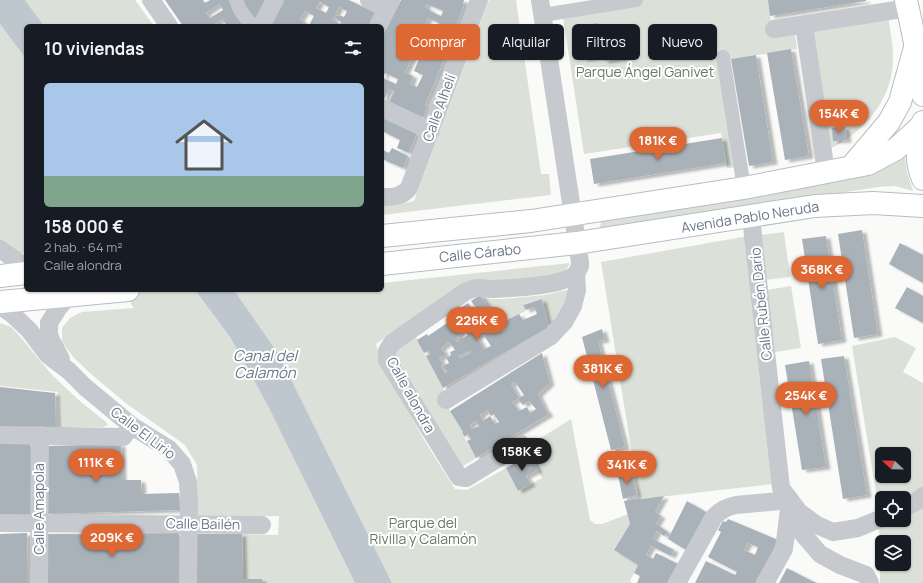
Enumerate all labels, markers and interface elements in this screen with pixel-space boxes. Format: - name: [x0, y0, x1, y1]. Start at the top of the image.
- chip: Comprar: [396, 24, 480, 60]
- chip: Alquilar: [488, 24, 564, 60]
- chip: Filtros: [572, 24, 640, 60]
- chip: Nuevo: [648, 24, 717, 60]
- text: 10 viviendas: [44, 37, 144, 60]
- icon: filters: [342, 37, 364, 59]
- park label: Parque Ángel Ganivet: [576, 62, 714, 81]
- street label: Calle Alhelí: [418, 71, 460, 144]
- pin: 154K €: [806, 100, 872, 134]
- text: 154K €: [819, 104, 859, 122]
- icon: home: [168, 109, 240, 181]
- pin: 181K €: [625, 127, 691, 161]
- text: 181K €: [639, 131, 677, 149]
- street label: Avenida Pablo Neruda: [680, 196, 820, 237]
- text: 158 000 €: [44, 215, 124, 238]
- text: 2 hab. · 64 m²: [44, 238, 122, 256]
- street label: Calle Cárabo: [438, 239, 522, 266]
- street label: Calle Rubén Darío: [745, 247, 776, 362]
- text: Calle alondra: [44, 256, 122, 274]
- pin: 368K €: [789, 256, 855, 290]
- text: 368K €: [800, 260, 844, 278]
- pin: 226K €: [444, 307, 510, 341]
- text: 226K €: [455, 311, 499, 329]
- water label: Canal del Calamón: [233, 345, 299, 383]
- street label: Calle alondra: [383, 354, 440, 436]
- pin: 381K €: [570, 355, 636, 389]
- text: 381K €: [583, 359, 623, 377]
- pin: 254K €: [773, 382, 839, 416]
- text: 254K €: [785, 386, 827, 404]
- street label: Calle El Lirio: [107, 402, 180, 463]
- pin: 158K €: [489, 438, 555, 472]
- text: 158K €: [502, 442, 542, 460]
- north arrow: [875, 447, 911, 483]
- map controls: [875, 447, 911, 571]
- pin: 111K €: [63, 449, 129, 483]
- pin: 341K €: [594, 451, 660, 485]
- text: 111K €: [78, 453, 114, 471]
- text: 341K €: [607, 455, 647, 473]
- street label: Calle Amapola: [29, 463, 48, 555]
- button: locate: [875, 491, 911, 527]
- street label: Calle Bailén: [166, 513, 240, 534]
- park label: Parque del Rivilla y Calamón: [369, 513, 477, 548]
- pin: 209K €: [79, 524, 145, 558]
- text: 209K €: [90, 528, 134, 546]
- button: layers: [875, 535, 911, 571]

